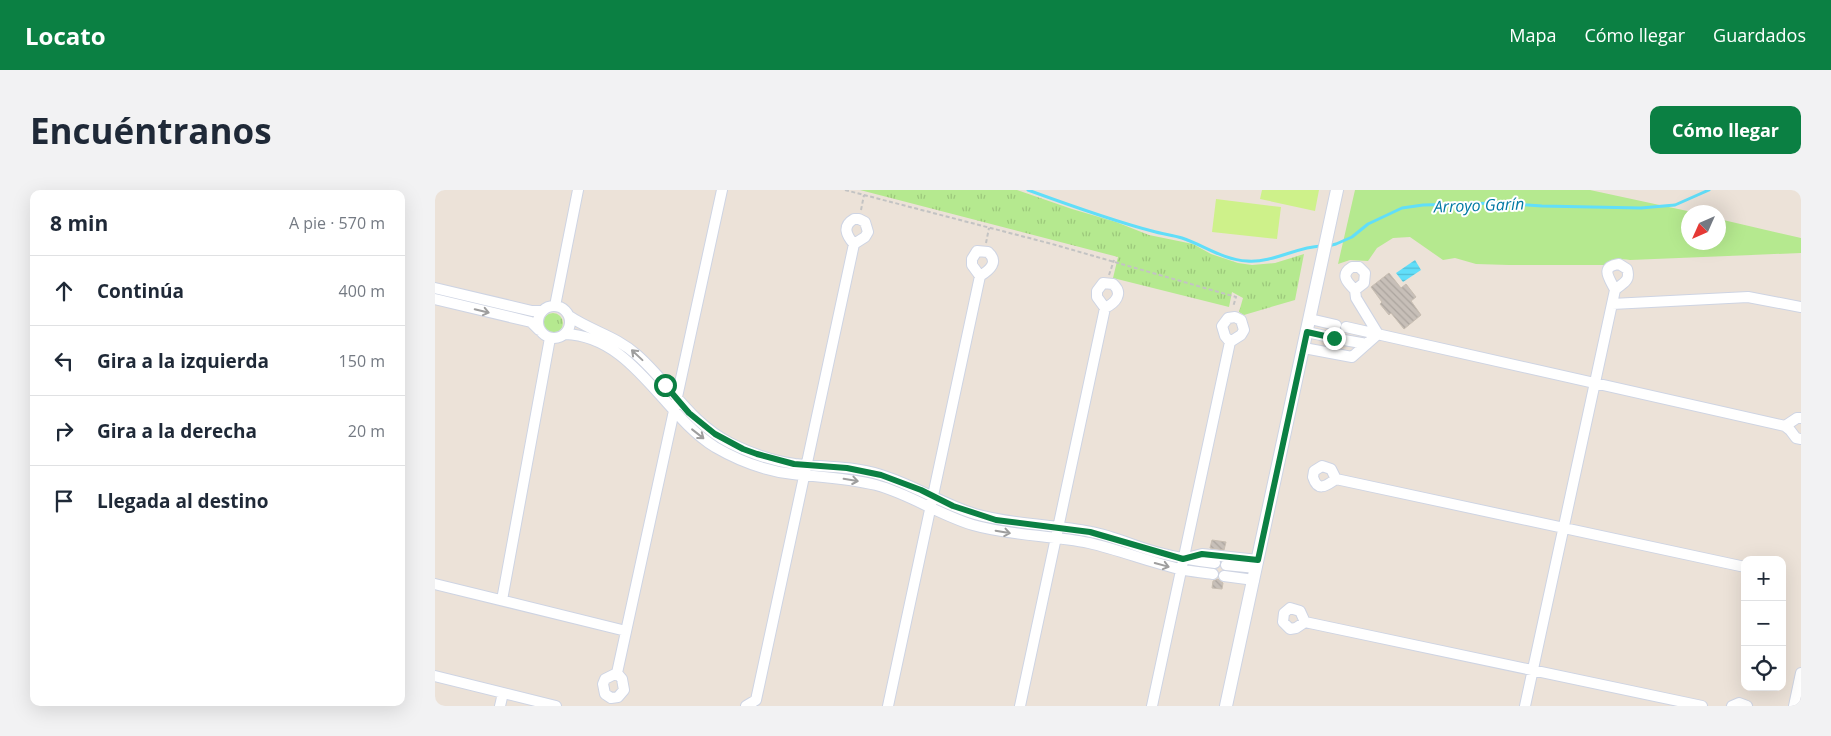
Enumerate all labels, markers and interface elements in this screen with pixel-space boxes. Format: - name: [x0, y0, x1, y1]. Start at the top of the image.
- text: Locato: [25, 19, 106, 52]
- text: Mapa: [1509, 23, 1556, 47]
- text: Cómo llegar: [1584, 23, 1685, 47]
- text: Guardados: [1713, 23, 1806, 47]
- button: Cómo llegar: [1650, 106, 1801, 154]
- text: Encuéntranos: [30, 107, 272, 154]
- water label: Arroyo Garín: [1432, 192, 1525, 218]
- north arrow: [1681, 205, 1726, 250]
- text: 8 min: [50, 209, 108, 237]
- text: A pie · 570 m: [289, 212, 385, 234]
- icon: ahead: [50, 277, 78, 305]
- text: Continúa: [97, 278, 184, 304]
- text: 400 m: [339, 280, 385, 302]
- one-way arrow: [474, 306, 490, 316]
- route end: [1323, 327, 1346, 350]
- icon: left: [50, 347, 78, 375]
- text: Gira a la izquierda: [97, 348, 269, 374]
- one-way arrow: [631, 349, 644, 361]
- text: 150 m: [339, 350, 385, 372]
- route start: [654, 374, 677, 397]
- icon: right: [50, 417, 78, 445]
- text: Gira a la derecha: [97, 418, 257, 444]
- text: 20 m: [348, 420, 385, 442]
- one-way arrow: [691, 429, 704, 440]
- one-way arrow: [842, 475, 858, 485]
- icon: arrive: [50, 487, 78, 515]
- text: Llegada al destino: [97, 488, 269, 514]
- one-way arrow: [995, 528, 1011, 538]
- map controls: [1741, 556, 1786, 691]
- button: +: [1741, 556, 1786, 601]
- one-way arrow: [1154, 560, 1170, 570]
- button: −: [1741, 601, 1786, 646]
- button: locate: [1741, 646, 1786, 691]

